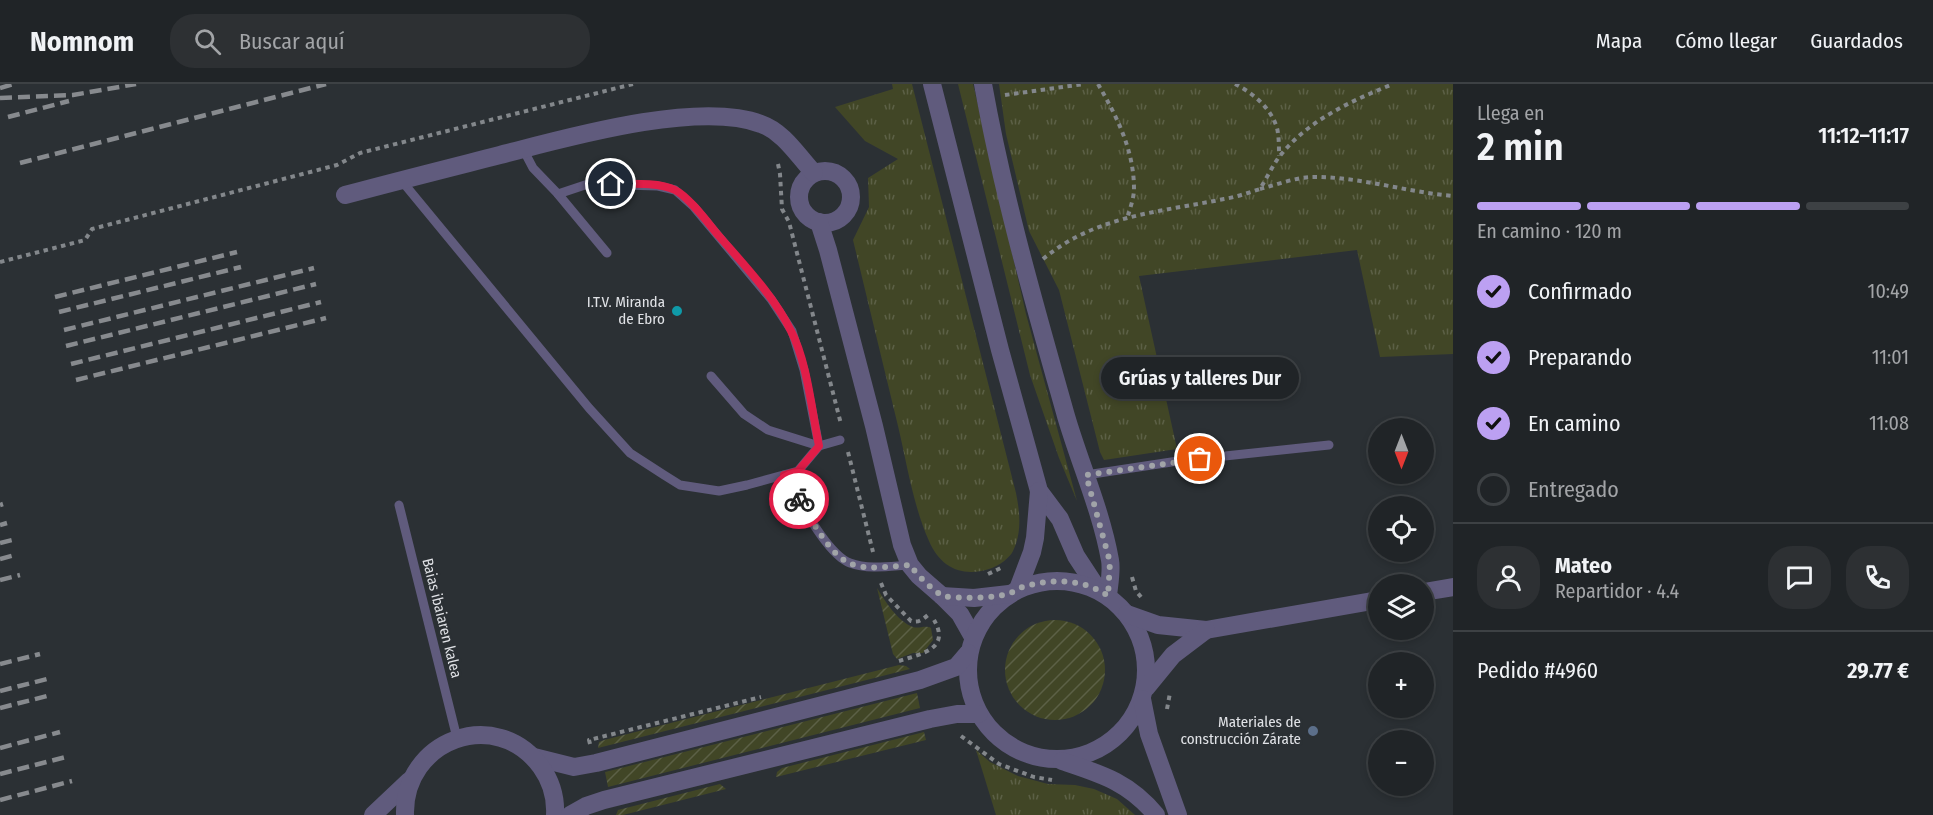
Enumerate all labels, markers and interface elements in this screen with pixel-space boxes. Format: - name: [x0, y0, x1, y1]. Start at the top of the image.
- search box: [170, 14, 590, 68]
- text: Nomnom: [30, 25, 134, 58]
- icon: search: [191, 25, 224, 58]
- text: Buscar aquí: [239, 28, 344, 55]
- text: Mapa: [1596, 28, 1642, 54]
- text: Cómo llegar: [1675, 28, 1777, 54]
- text: Guardados: [1810, 28, 1903, 54]
- text: Llega en: [1477, 101, 1545, 125]
- text: 11:12–11:17: [1818, 122, 1909, 149]
- text: 2 min: [1477, 124, 1564, 170]
- pin: [585, 158, 636, 209]
- icon: home: [594, 167, 627, 200]
- text: En camino · 120 m: [1477, 219, 1622, 243]
- icon: check: [1477, 275, 1510, 308]
- text: Confirmado: [1528, 278, 1632, 305]
- text: 10:49: [1868, 279, 1909, 303]
- place label: I.T.V. Miranda de Ebro: [587, 293, 665, 328]
- marker: I.T.V. Miranda de Ebro: [670, 304, 684, 318]
- icon: check: [1477, 341, 1510, 374]
- text: Preparando: [1528, 344, 1632, 371]
- text: 11:01: [1872, 345, 1909, 369]
- callout: Grúas y talleres Dur: [1101, 357, 1299, 399]
- text: Grúas y talleres Dur: [1119, 366, 1281, 390]
- icon: check: [1477, 407, 1510, 440]
- text: En camino: [1528, 410, 1620, 437]
- text: 11:08: [1869, 411, 1909, 435]
- north arrow: [1368, 418, 1434, 484]
- map controls: [1368, 418, 1434, 796]
- pin: [1174, 433, 1225, 484]
- icon: bag: [1183, 442, 1216, 475]
- courier: [769, 469, 829, 529]
- text: Entregado: [1528, 476, 1619, 503]
- icon: bike: [783, 483, 816, 516]
- button: locate: [1368, 496, 1434, 562]
- button: person: [1477, 546, 1540, 609]
- button: chat: [1768, 546, 1831, 609]
- button: phone: [1846, 546, 1909, 609]
- text: Mateo: [1555, 552, 1612, 579]
- street label: Baias ibaiaren kalea: [418, 556, 466, 680]
- button: layers: [1368, 574, 1434, 640]
- text: Repartidor · 4.4: [1555, 579, 1679, 603]
- button: +: [1368, 652, 1434, 718]
- text: Pedido #4960: [1477, 657, 1598, 684]
- text: 29.77 €: [1847, 657, 1909, 684]
- place label: Materiales de construcción Zárate: [1181, 713, 1301, 748]
- marker: Materiales de construcción Zárate: [1306, 724, 1320, 738]
- button: −: [1368, 730, 1434, 796]

